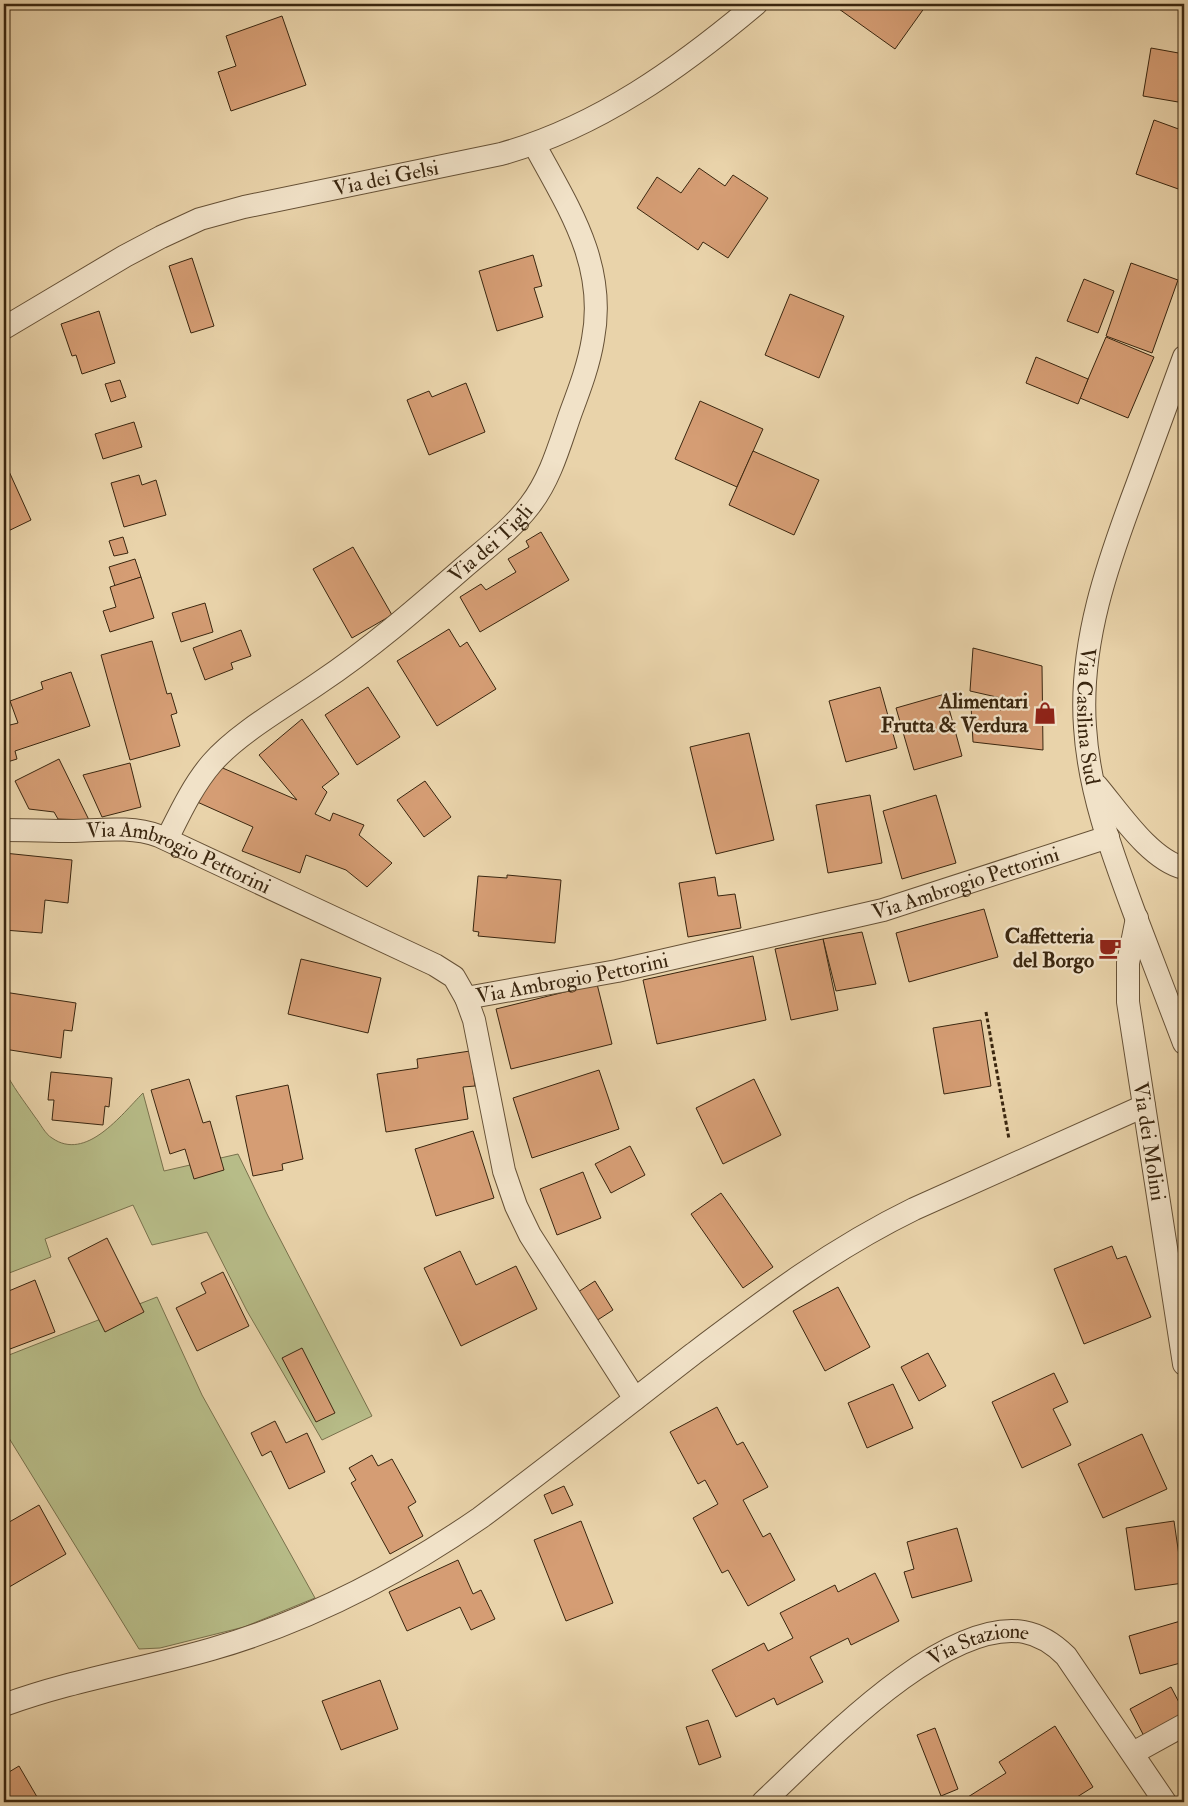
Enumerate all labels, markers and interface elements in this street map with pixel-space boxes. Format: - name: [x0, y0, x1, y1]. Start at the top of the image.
- street label: Via dei Gelsi: [331, 154, 442, 202]
- street label: Via dei Tigli: [443, 499, 540, 589]
- street label: Via Casilina Sud: [1070, 646, 1106, 788]
- place label: Alimentari Frutta & Verdura: [881, 688, 1029, 739]
- shop icon: Alimentari Frutta & Verdura: [1032, 700, 1058, 726]
- street label: Via Ambrogio Pettorini: [86, 816, 275, 901]
- street label: Via Ambrogio Pettorini: [869, 841, 1063, 926]
- place label: Caffetteria del Borgo: [1005, 923, 1095, 974]
- cafe icon: Caffetteria del Borgo: [1097, 935, 1123, 961]
- street label: Via Ambrogio Pettorini: [474, 947, 671, 1010]
- street label: Via dei Molini: [1127, 1080, 1172, 1203]
- street label: Via Stazione: [923, 1618, 1032, 1672]

